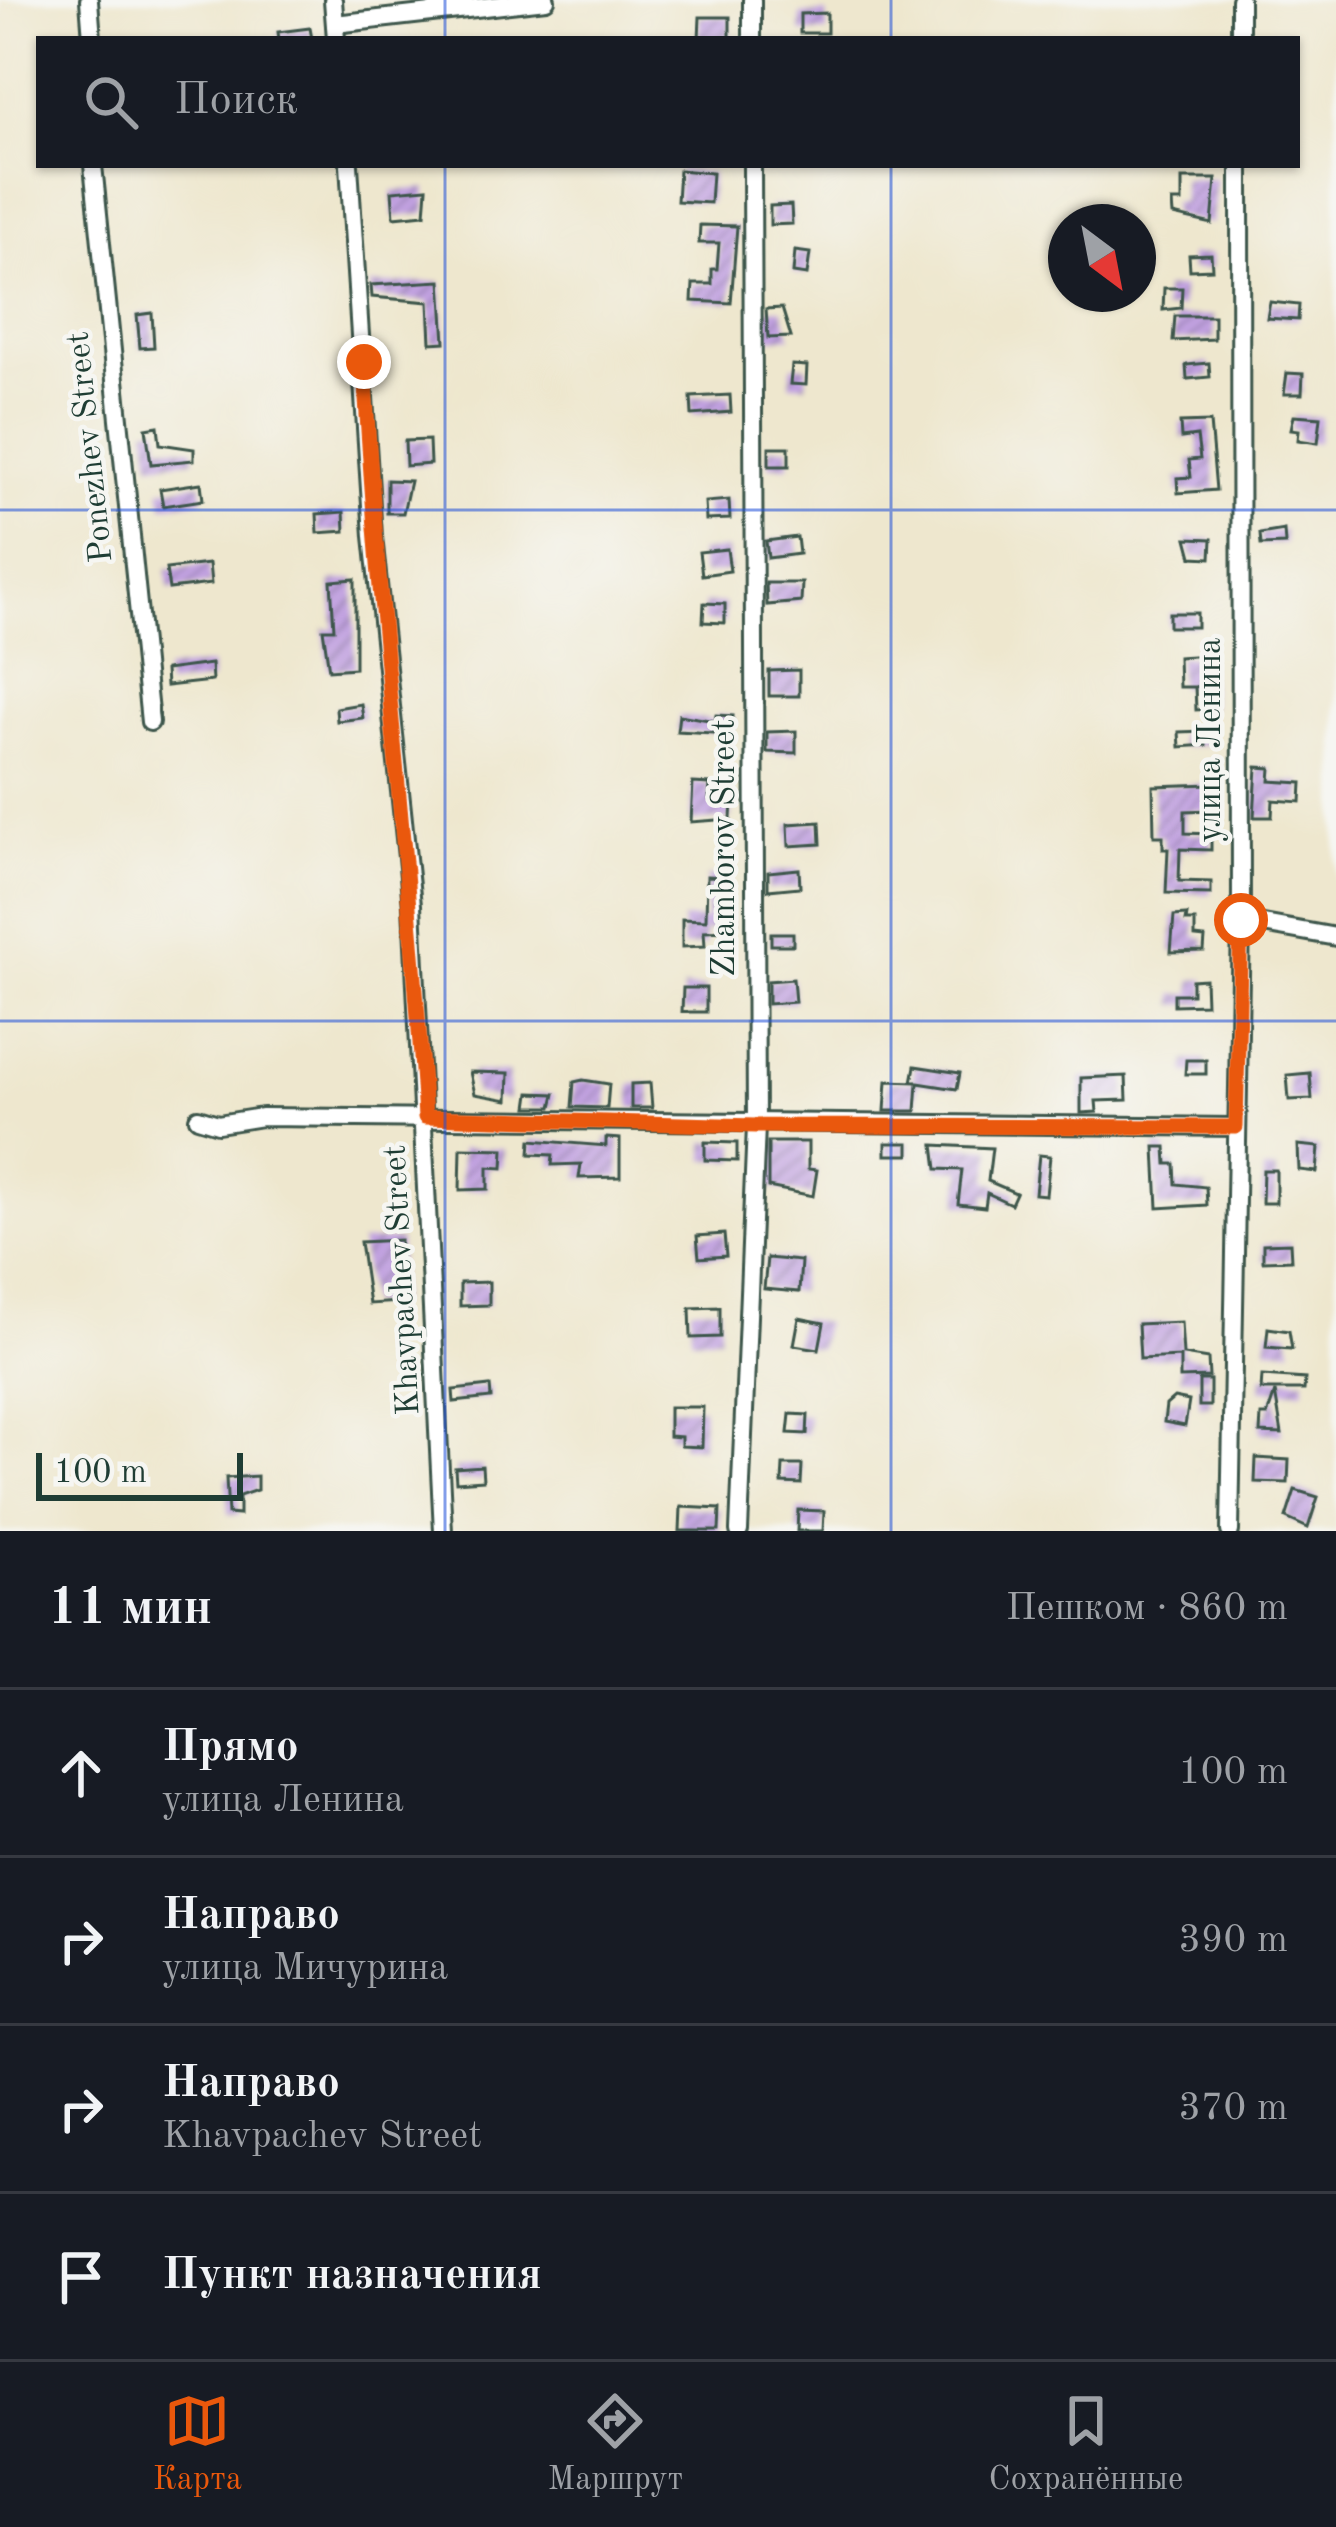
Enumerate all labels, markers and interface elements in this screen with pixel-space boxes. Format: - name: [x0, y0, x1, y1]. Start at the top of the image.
- search box: [36, 36, 1300, 168]
- icon: search: [78, 69, 144, 135]
- text: Поиск: [174, 79, 298, 124]
- north arrow: [1048, 204, 1156, 312]
- street label: Ponezhev Street: [62, 330, 120, 564]
- route end: [337, 335, 391, 389]
- street label: улица Ленина: [1195, 638, 1228, 842]
- street label: Zhamborov Street: [709, 719, 742, 977]
- route start: [1214, 893, 1268, 947]
- street label: Khavpachev Street: [379, 1144, 427, 1416]
- scale bar: [36, 1447, 243, 1500]
- text: 100 m: [54, 1457, 147, 1490]
- text: 11 мин: [48, 1584, 212, 1635]
- text: Пешком · 860 m: [1006, 1589, 1288, 1628]
- text: Прямо: [162, 1726, 299, 1771]
- icon: ahead: [48, 1740, 114, 1806]
- text: 100 m: [1178, 1753, 1288, 1792]
- text: улица Ленина: [162, 1781, 404, 1820]
- text: Направо: [162, 1894, 340, 1939]
- icon: right: [48, 1908, 114, 1974]
- text: 390 m: [1178, 1921, 1288, 1960]
- text: улица Мичурина: [162, 1949, 448, 1988]
- text: Направо: [162, 2062, 340, 2107]
- icon: right: [48, 2076, 114, 2142]
- text: 370 m: [1178, 2089, 1288, 2128]
- text: Khavpachev Street: [162, 2117, 482, 2156]
- icon: arrive: [48, 2244, 114, 2310]
- text: Пункт назначения: [162, 2254, 542, 2299]
- tab: Карта: [153, 2388, 242, 2501]
- tab: Маршрут: [548, 2388, 683, 2501]
- tab: Сохранённые: [989, 2388, 1183, 2501]

